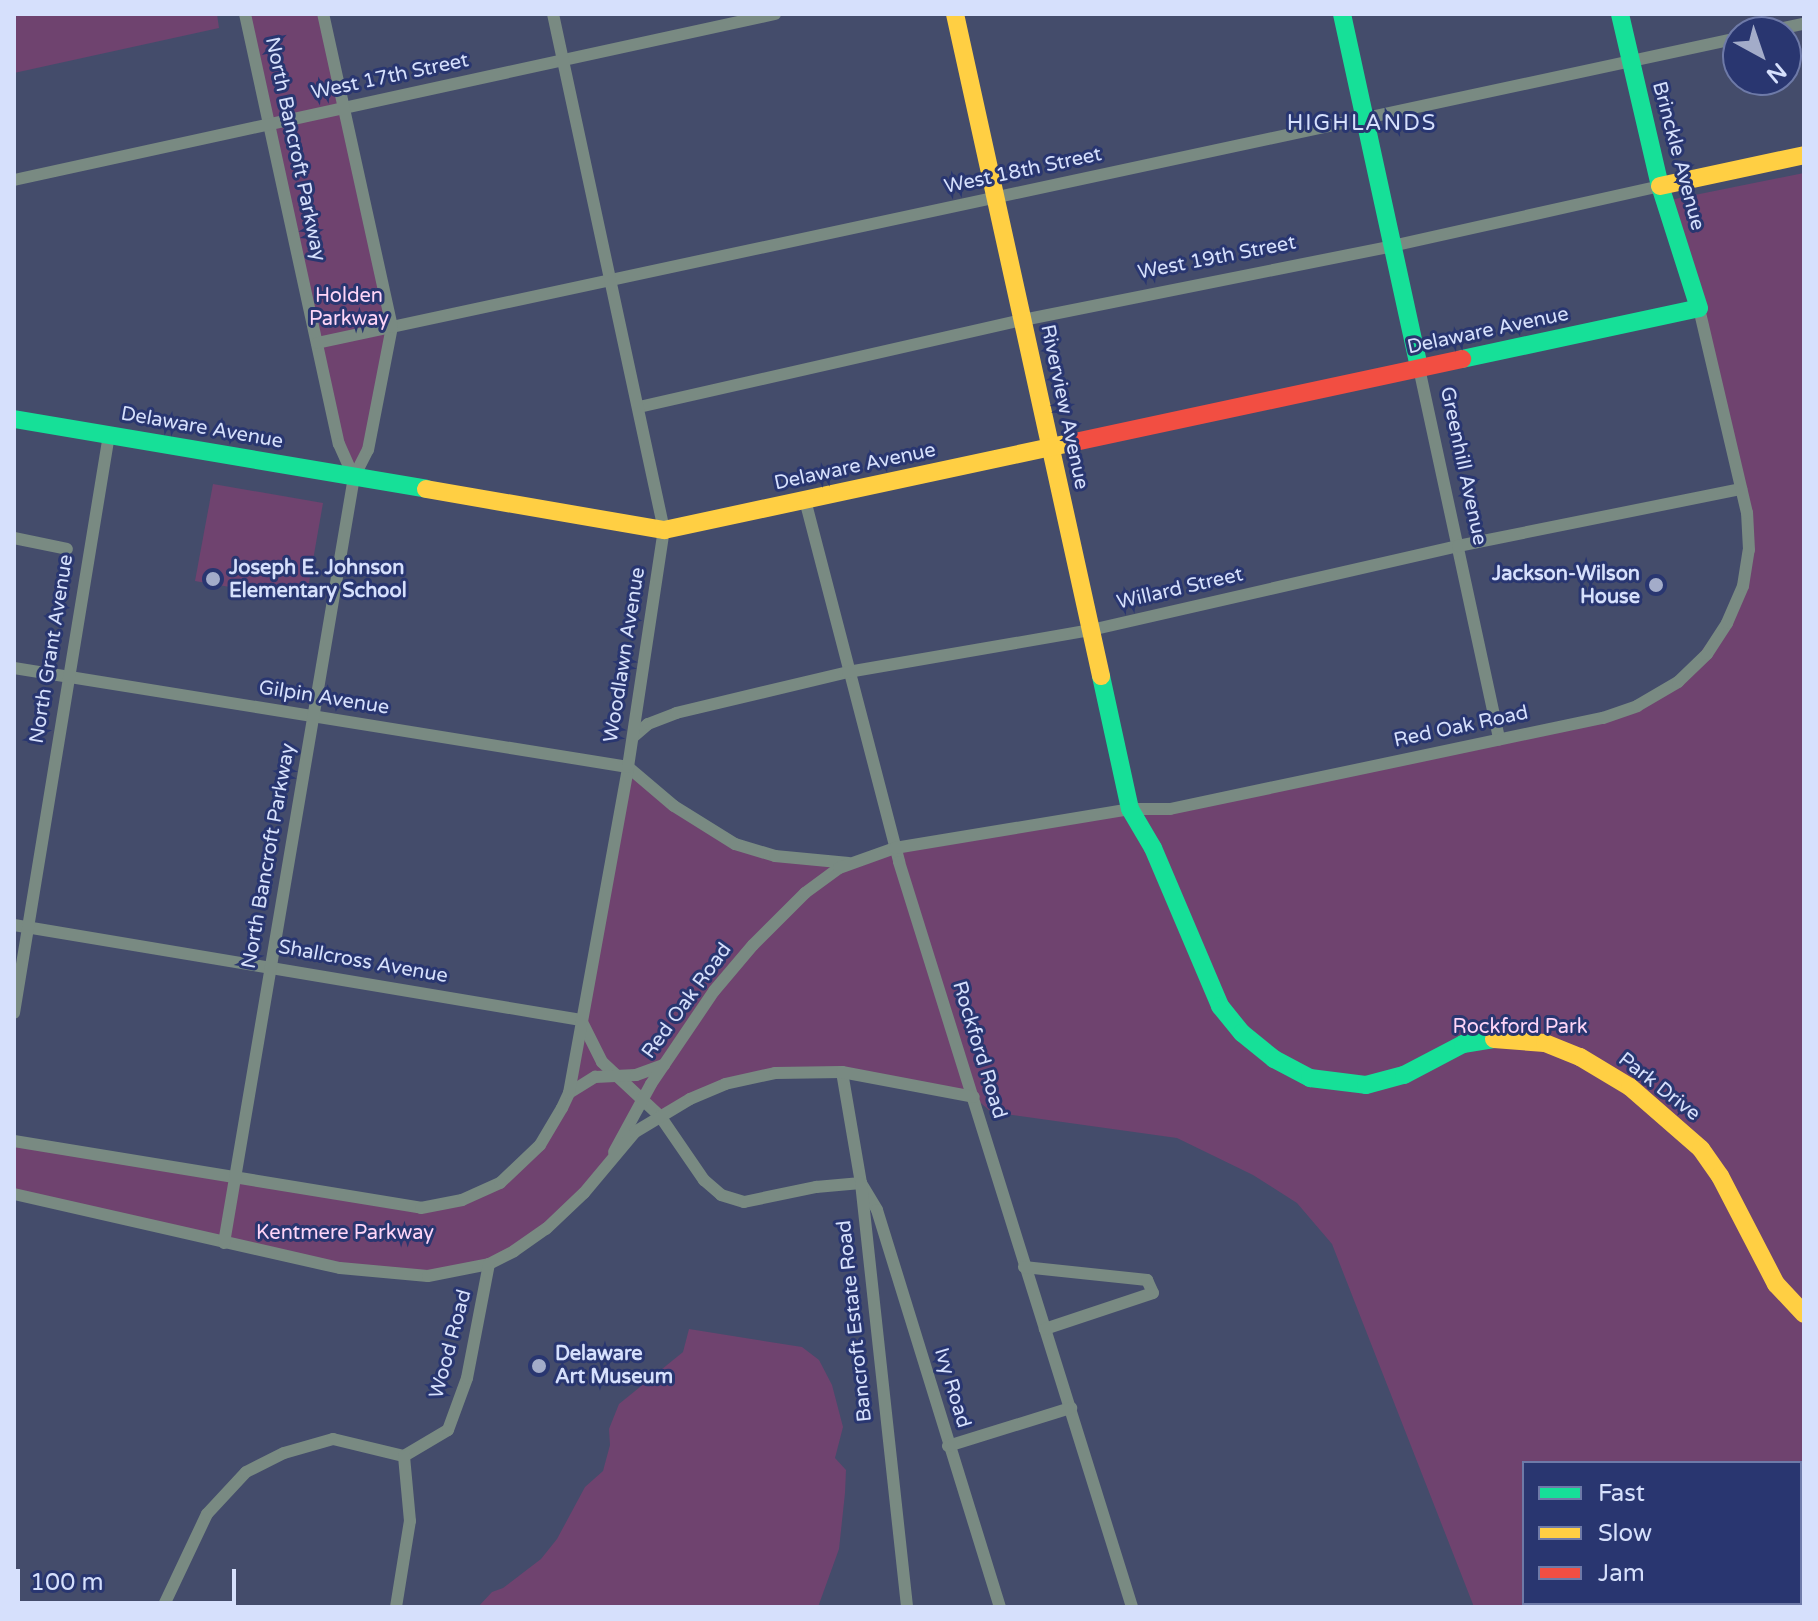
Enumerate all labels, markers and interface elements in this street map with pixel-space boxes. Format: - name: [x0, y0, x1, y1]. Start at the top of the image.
- north arrow: [1722, 16, 1802, 96]
- street label: North Bancroft Parkway: [260, 35, 330, 263]
- street label: West 17th Street: [309, 49, 471, 105]
- text: N: [1761, 57, 1791, 88]
- street label: Brinckle Avenue: [1647, 79, 1709, 233]
- district label: HIGHLANDS: [1287, 111, 1437, 137]
- street label: West 18th Street: [942, 143, 1104, 199]
- street label: West 19th Street: [1136, 231, 1298, 285]
- park label: Holden Parkway: [309, 284, 389, 331]
- street label: Delaware Avenue: [1405, 302, 1571, 360]
- street label: Riverview Avenue: [1035, 322, 1093, 492]
- street label: Greenhill Avenue: [1435, 385, 1491, 547]
- street label: Delaware Avenue: [119, 402, 285, 454]
- street label: Delaware Avenue: [772, 438, 938, 496]
- street label: North Grant Avenue: [25, 553, 79, 745]
- place label: Joseph E. Johnson Elementary School: [229, 556, 407, 603]
- place label: Jackson-Wilson House: [1492, 562, 1640, 609]
- street label: Willard Street: [1115, 563, 1245, 615]
- street label: Woodlawn Avenue: [599, 566, 651, 744]
- marker: Joseph E. Johnson Elementary School: [204, 570, 222, 588]
- marker: Jackson-Wilson House: [1647, 576, 1665, 594]
- street label: Gilpin Avenue: [257, 676, 391, 720]
- street label: Red Oak Road: [1391, 701, 1531, 753]
- street label: North Bancroft Parkway: [237, 741, 301, 971]
- street label: Shallcross Avenue: [276, 935, 450, 989]
- street label: Red Oak Road: [637, 939, 737, 1063]
- street label: Rockford Road: [947, 978, 1011, 1122]
- park label: Rockford Park: [1452, 1015, 1588, 1039]
- street label: Park Drive: [1613, 1048, 1705, 1126]
- street label: Bancroft Estate Road: [832, 1219, 878, 1423]
- park label: Kentmere Parkway: [256, 1221, 434, 1245]
- street label: Wood Road: [425, 1287, 477, 1401]
- place label: Delaware Art Museum: [555, 1342, 673, 1389]
- street label: Ivy Road: [928, 1345, 976, 1431]
- marker: Delaware Art Museum: [530, 1357, 548, 1375]
- legend: [1522, 1461, 1802, 1605]
- text: Fast: [1598, 1479, 1645, 1508]
- text: Slow: [1598, 1519, 1652, 1548]
- scale bar: [20, 1553, 240, 1603]
- text: Jam: [1598, 1559, 1645, 1588]
- text: 100 m: [30, 1568, 104, 1597]

